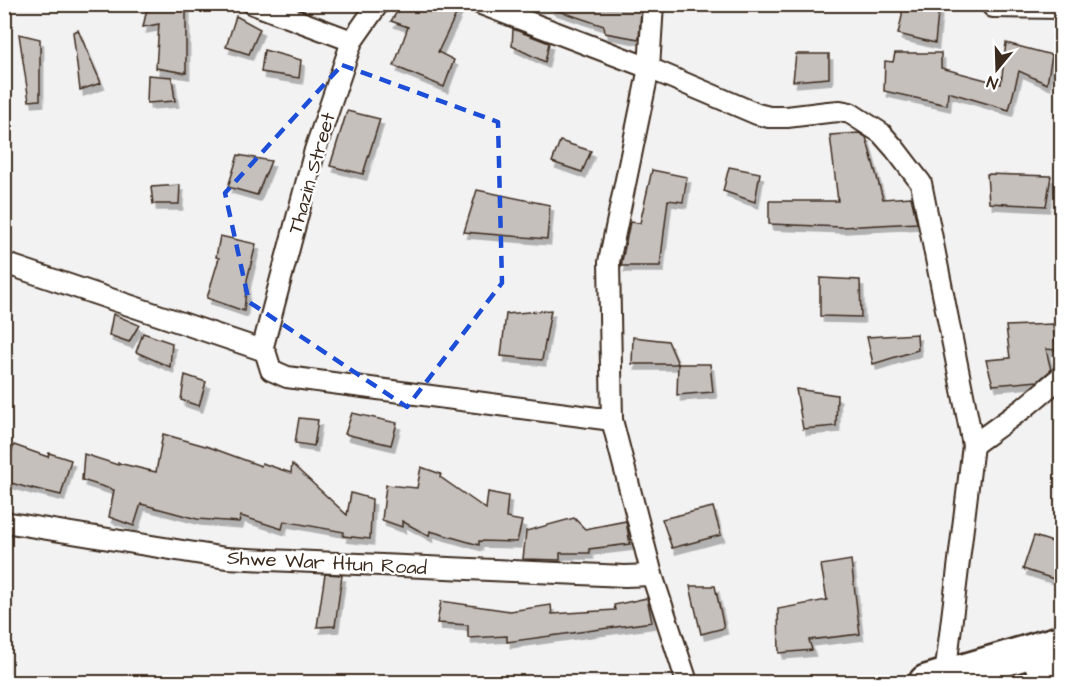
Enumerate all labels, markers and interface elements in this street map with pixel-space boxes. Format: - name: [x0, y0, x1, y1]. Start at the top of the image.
- north arrow: [967, 39, 1027, 99]
- text: N: [984, 70, 1001, 94]
- street label: Thazin Street: [281, 109, 343, 237]
- street label: Shwe War Htun Road: [226, 544, 428, 582]

